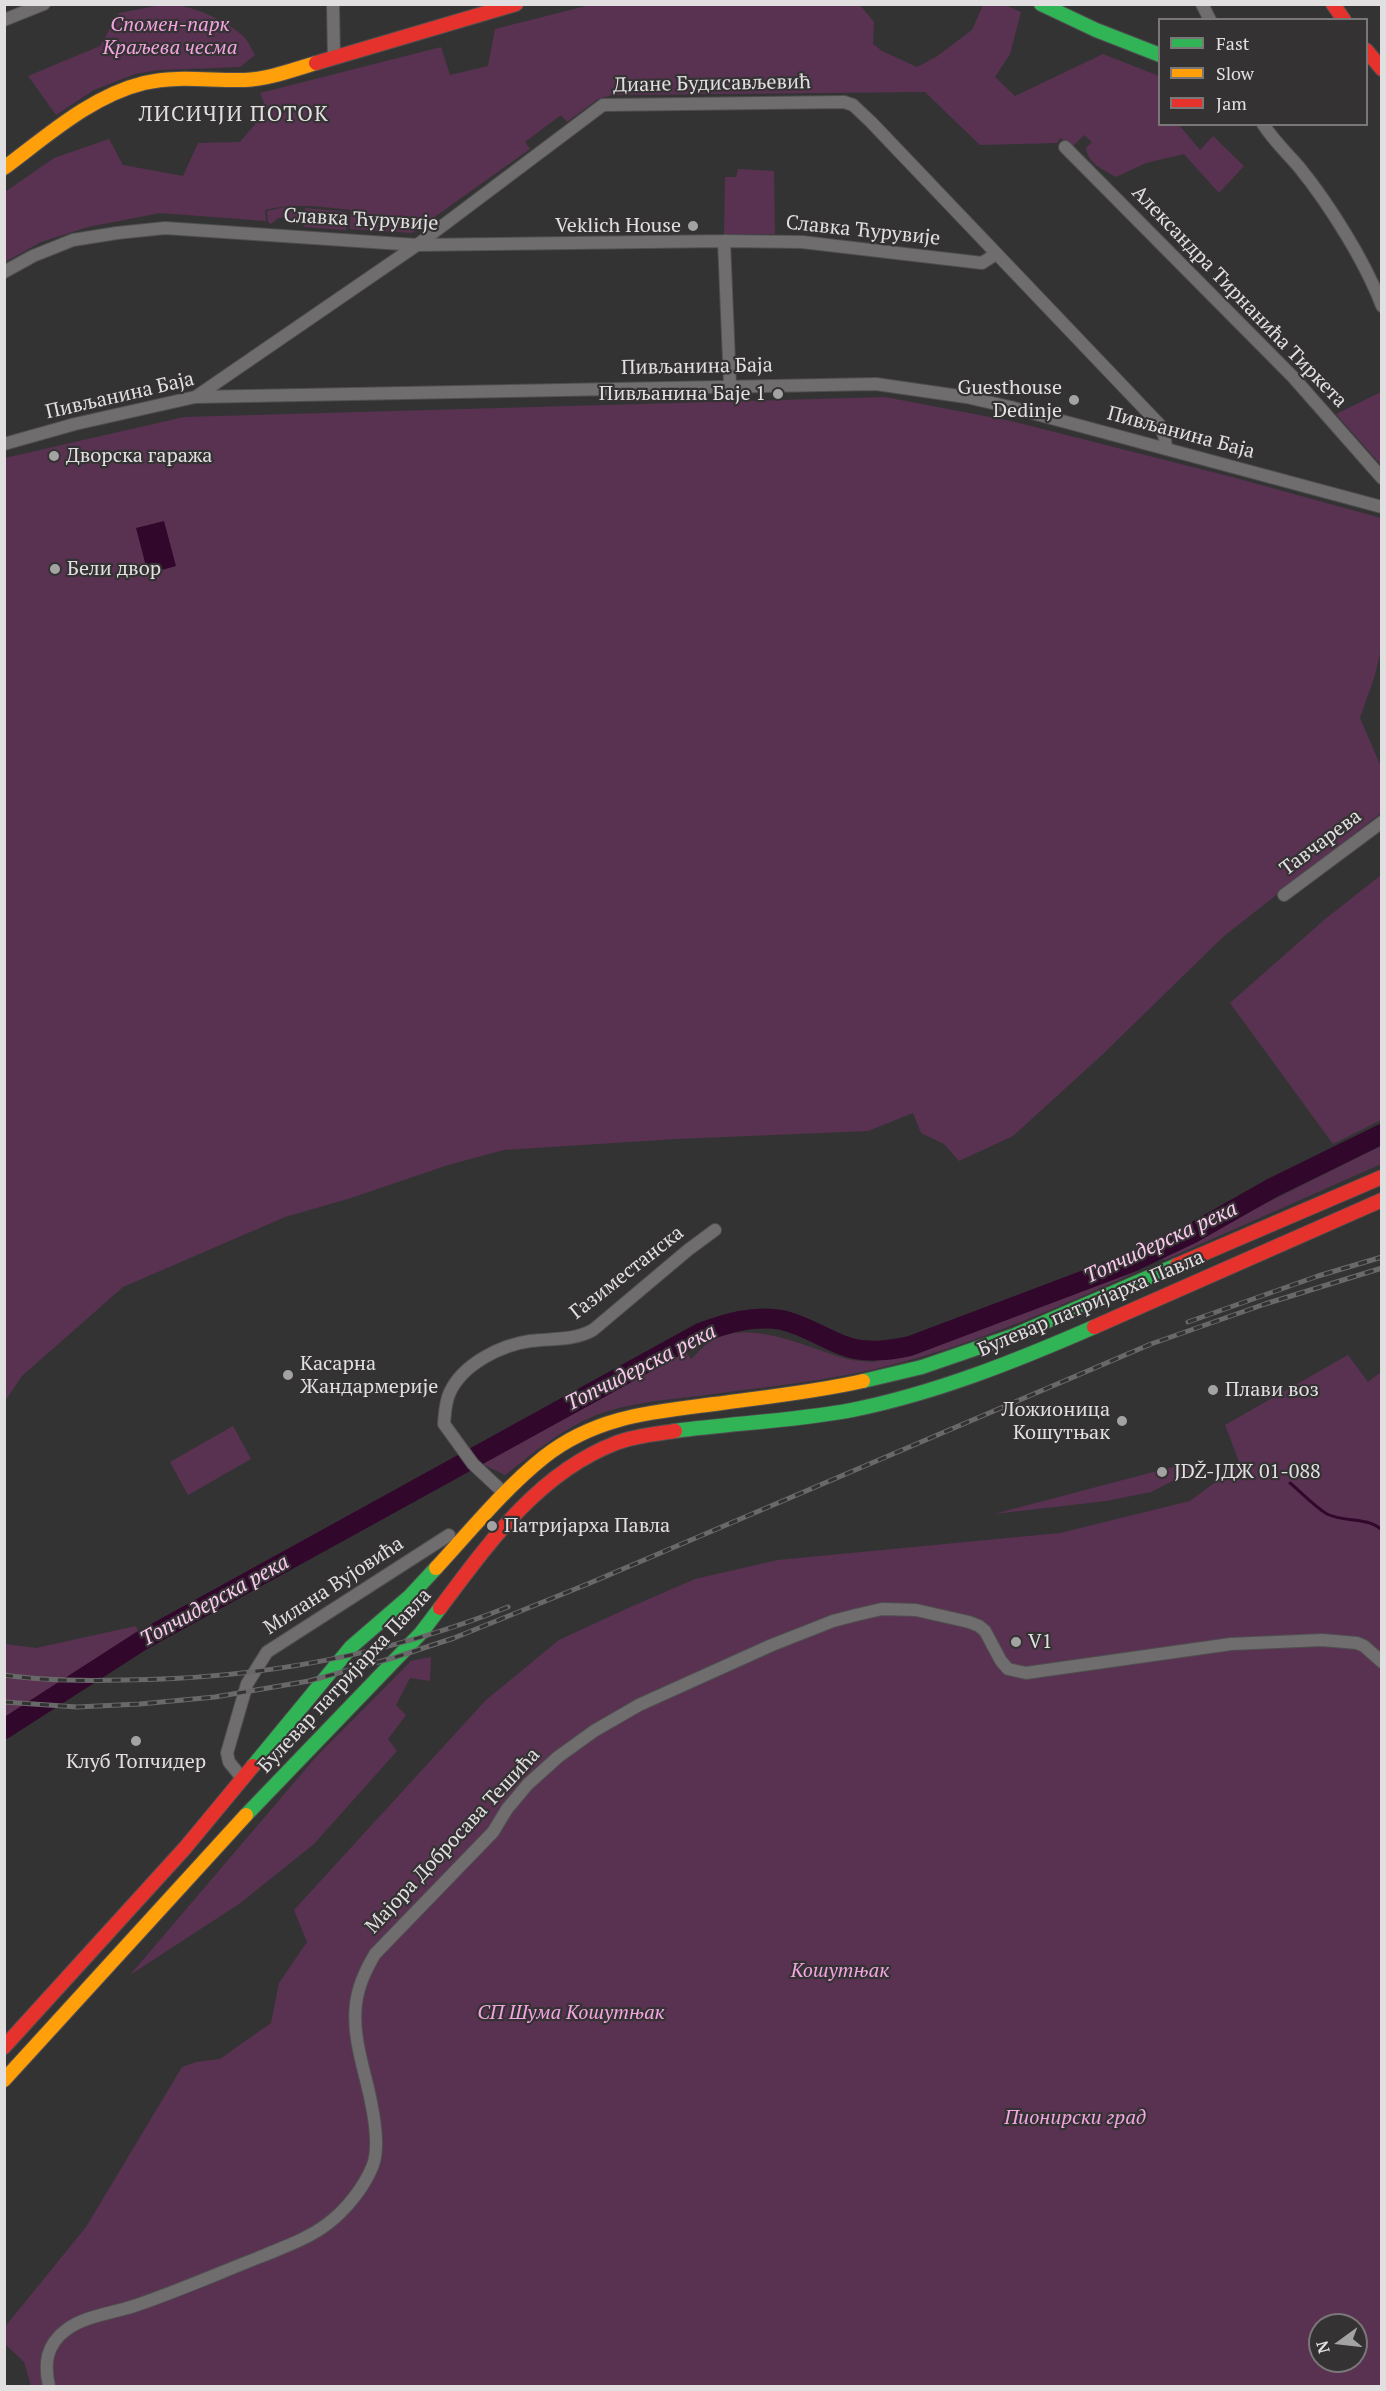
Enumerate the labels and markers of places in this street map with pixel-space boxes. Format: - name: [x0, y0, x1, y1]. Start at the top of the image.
- place label: Veklich House: [555, 214, 681, 238]
- marker: Veklich House: [686, 219, 700, 233]
- place label: Guesthouse Dedinje: [958, 376, 1062, 423]
- place label: Пивљанина Баје 1: [599, 382, 766, 406]
- marker: Пивљанина Баје 1: [771, 387, 785, 401]
- marker: Guesthouse Dedinje: [1067, 393, 1081, 407]
- place label: Дворска гаража: [66, 444, 212, 468]
- marker: Дворска гаража: [47, 449, 61, 463]
- place label: Бели двор: [67, 557, 161, 581]
- marker: Бели двор: [48, 562, 62, 576]
- place label: Касарна Жандармерије: [300, 1352, 438, 1399]
- marker: Касарна Жандармерије: [281, 1368, 295, 1382]
- place label: Плави воз: [1225, 1378, 1319, 1402]
- marker: Плави воз: [1206, 1383, 1220, 1397]
- place label: Ложионица Кошутњак: [1001, 1398, 1110, 1445]
- marker: Ложионица Кошутњак: [1115, 1414, 1129, 1428]
- place label: JDŽ-JДЖ 01-088: [1174, 1460, 1321, 1484]
- marker: JDŽ-JДЖ 01-088: [1155, 1465, 1169, 1479]
- place label: Патријарха Павла: [504, 1514, 670, 1538]
- marker: Патријарха Павла: [485, 1519, 499, 1533]
- place label: V1: [1028, 1630, 1052, 1654]
- marker: V1: [1009, 1635, 1023, 1649]
- marker: Клуб Топчидер: [129, 1734, 143, 1748]
- place label: Клуб Топчидер: [66, 1750, 206, 1774]

